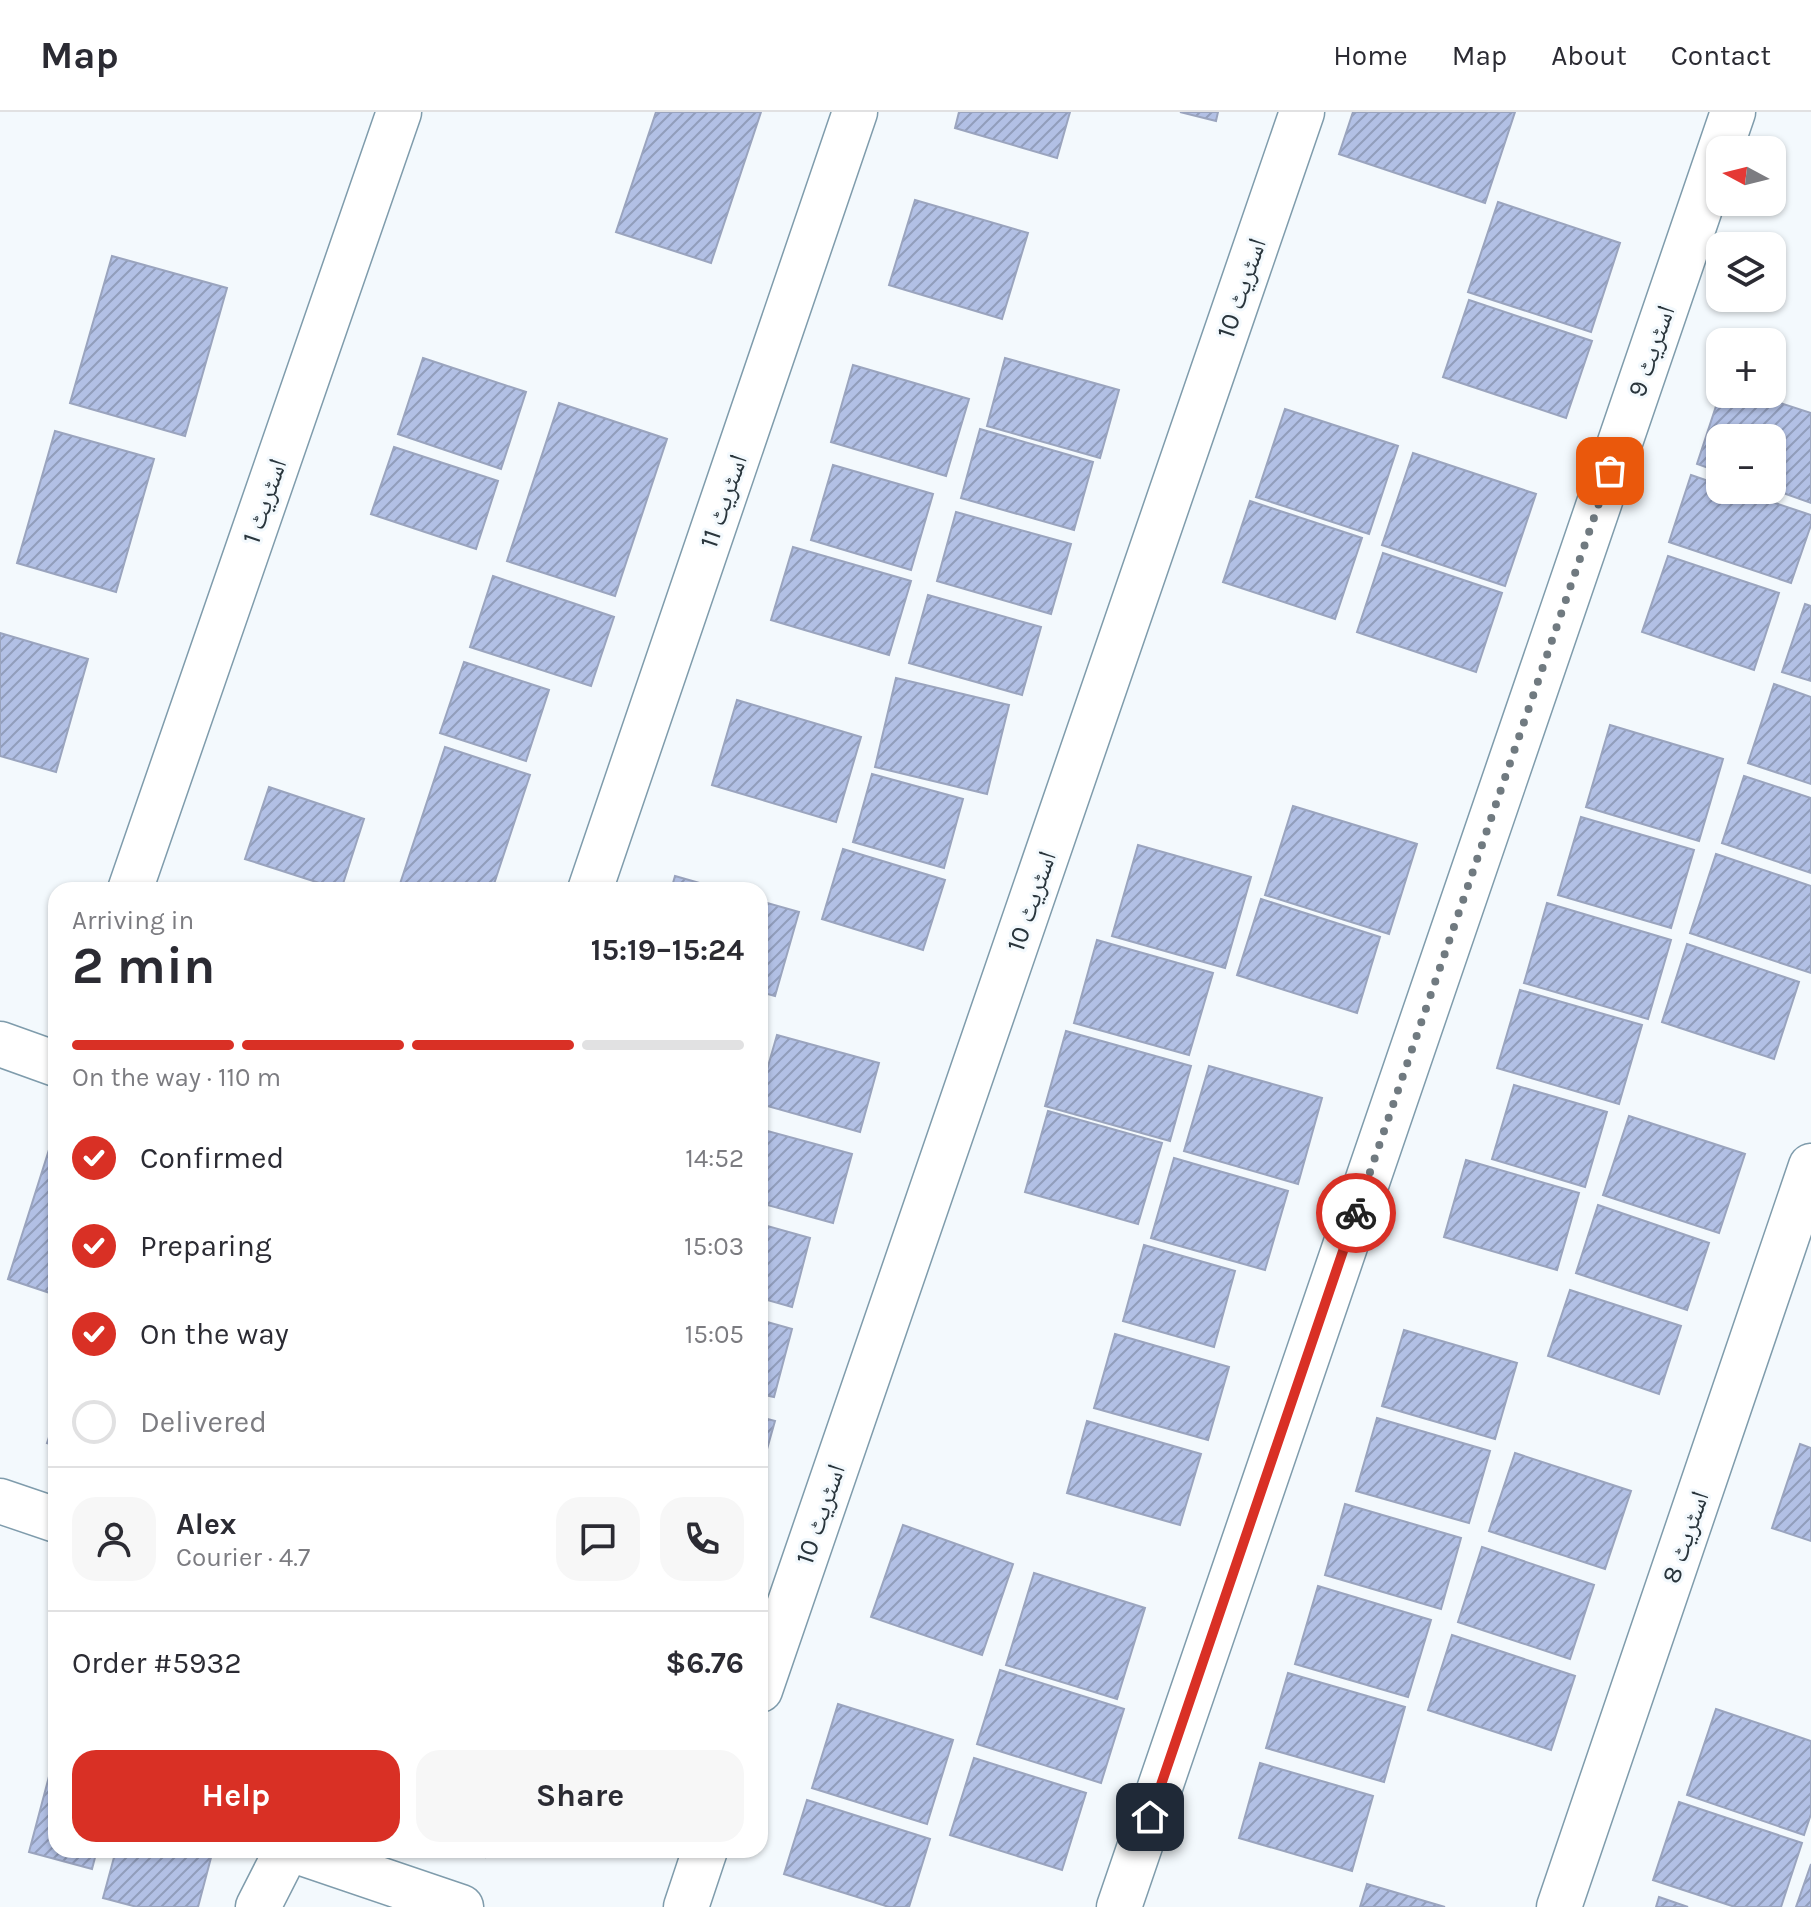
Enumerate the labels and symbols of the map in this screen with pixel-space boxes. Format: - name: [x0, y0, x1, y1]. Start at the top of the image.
- north arrow: [1706, 136, 1786, 216]
- street label: اسٹریٹ 10: [1210, 234, 1273, 342]
- street label: اسٹریٹ 9: [1621, 301, 1682, 401]
- pin: [1576, 437, 1644, 505]
- street label: اسٹریٹ 11: [693, 450, 754, 552]
- street label: اسٹریٹ 1: [235, 454, 293, 548]
- street label: اسٹریٹ 10: [1000, 847, 1063, 955]
- courier: [1316, 1173, 1396, 1253]
- street label: اسٹریٹ 10: [789, 1460, 852, 1568]
- street label: اسٹریٹ 8: [1655, 1487, 1716, 1587]
- pin: [1116, 1783, 1184, 1851]

